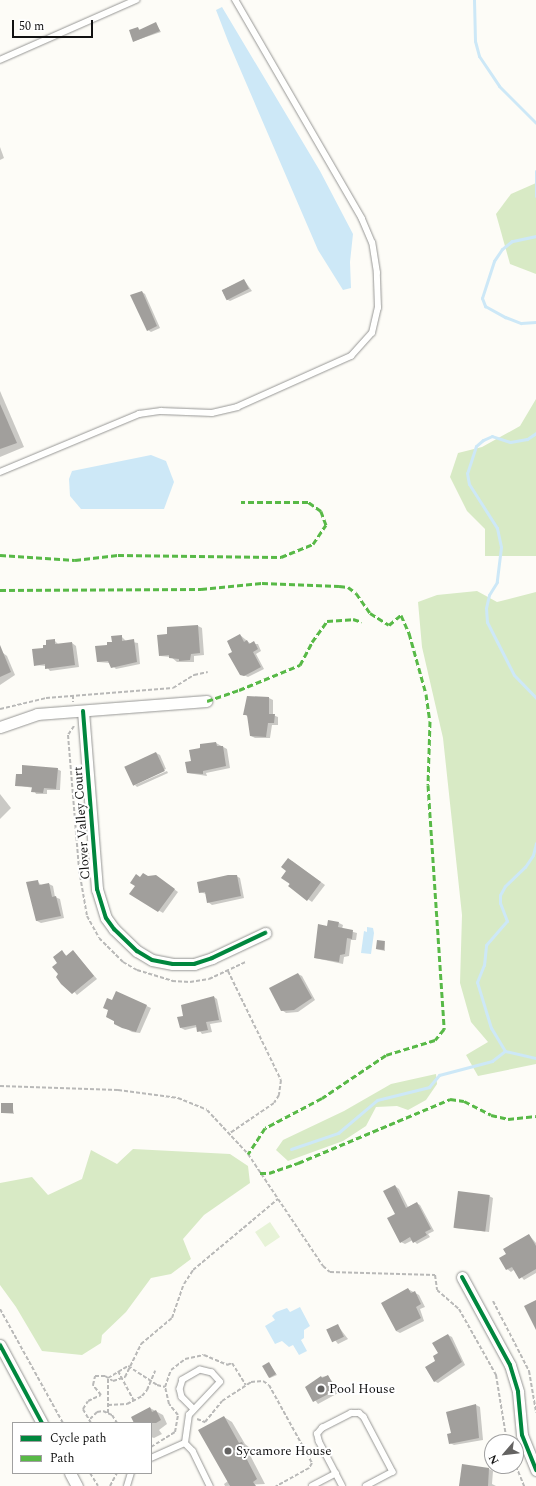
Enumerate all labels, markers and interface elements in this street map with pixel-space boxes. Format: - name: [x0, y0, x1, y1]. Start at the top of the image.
- scale bar: [14, 12, 95, 38]
- text: 50 m: [19, 17, 44, 36]
- street label: Clover Valley Court: [70, 766, 94, 880]
- place label: Pool House: [329, 1381, 395, 1397]
- marker: Pool House: [316, 1384, 326, 1394]
- legend: [12, 1422, 152, 1474]
- text: Cycle path: [50, 1429, 107, 1448]
- north arrow: [484, 1434, 524, 1474]
- place label: Sycamore House: [236, 1443, 332, 1459]
- marker: Sycamore House: [223, 1446, 233, 1456]
- text: Path: [50, 1449, 75, 1468]
- text: N: [484, 1451, 503, 1467]

